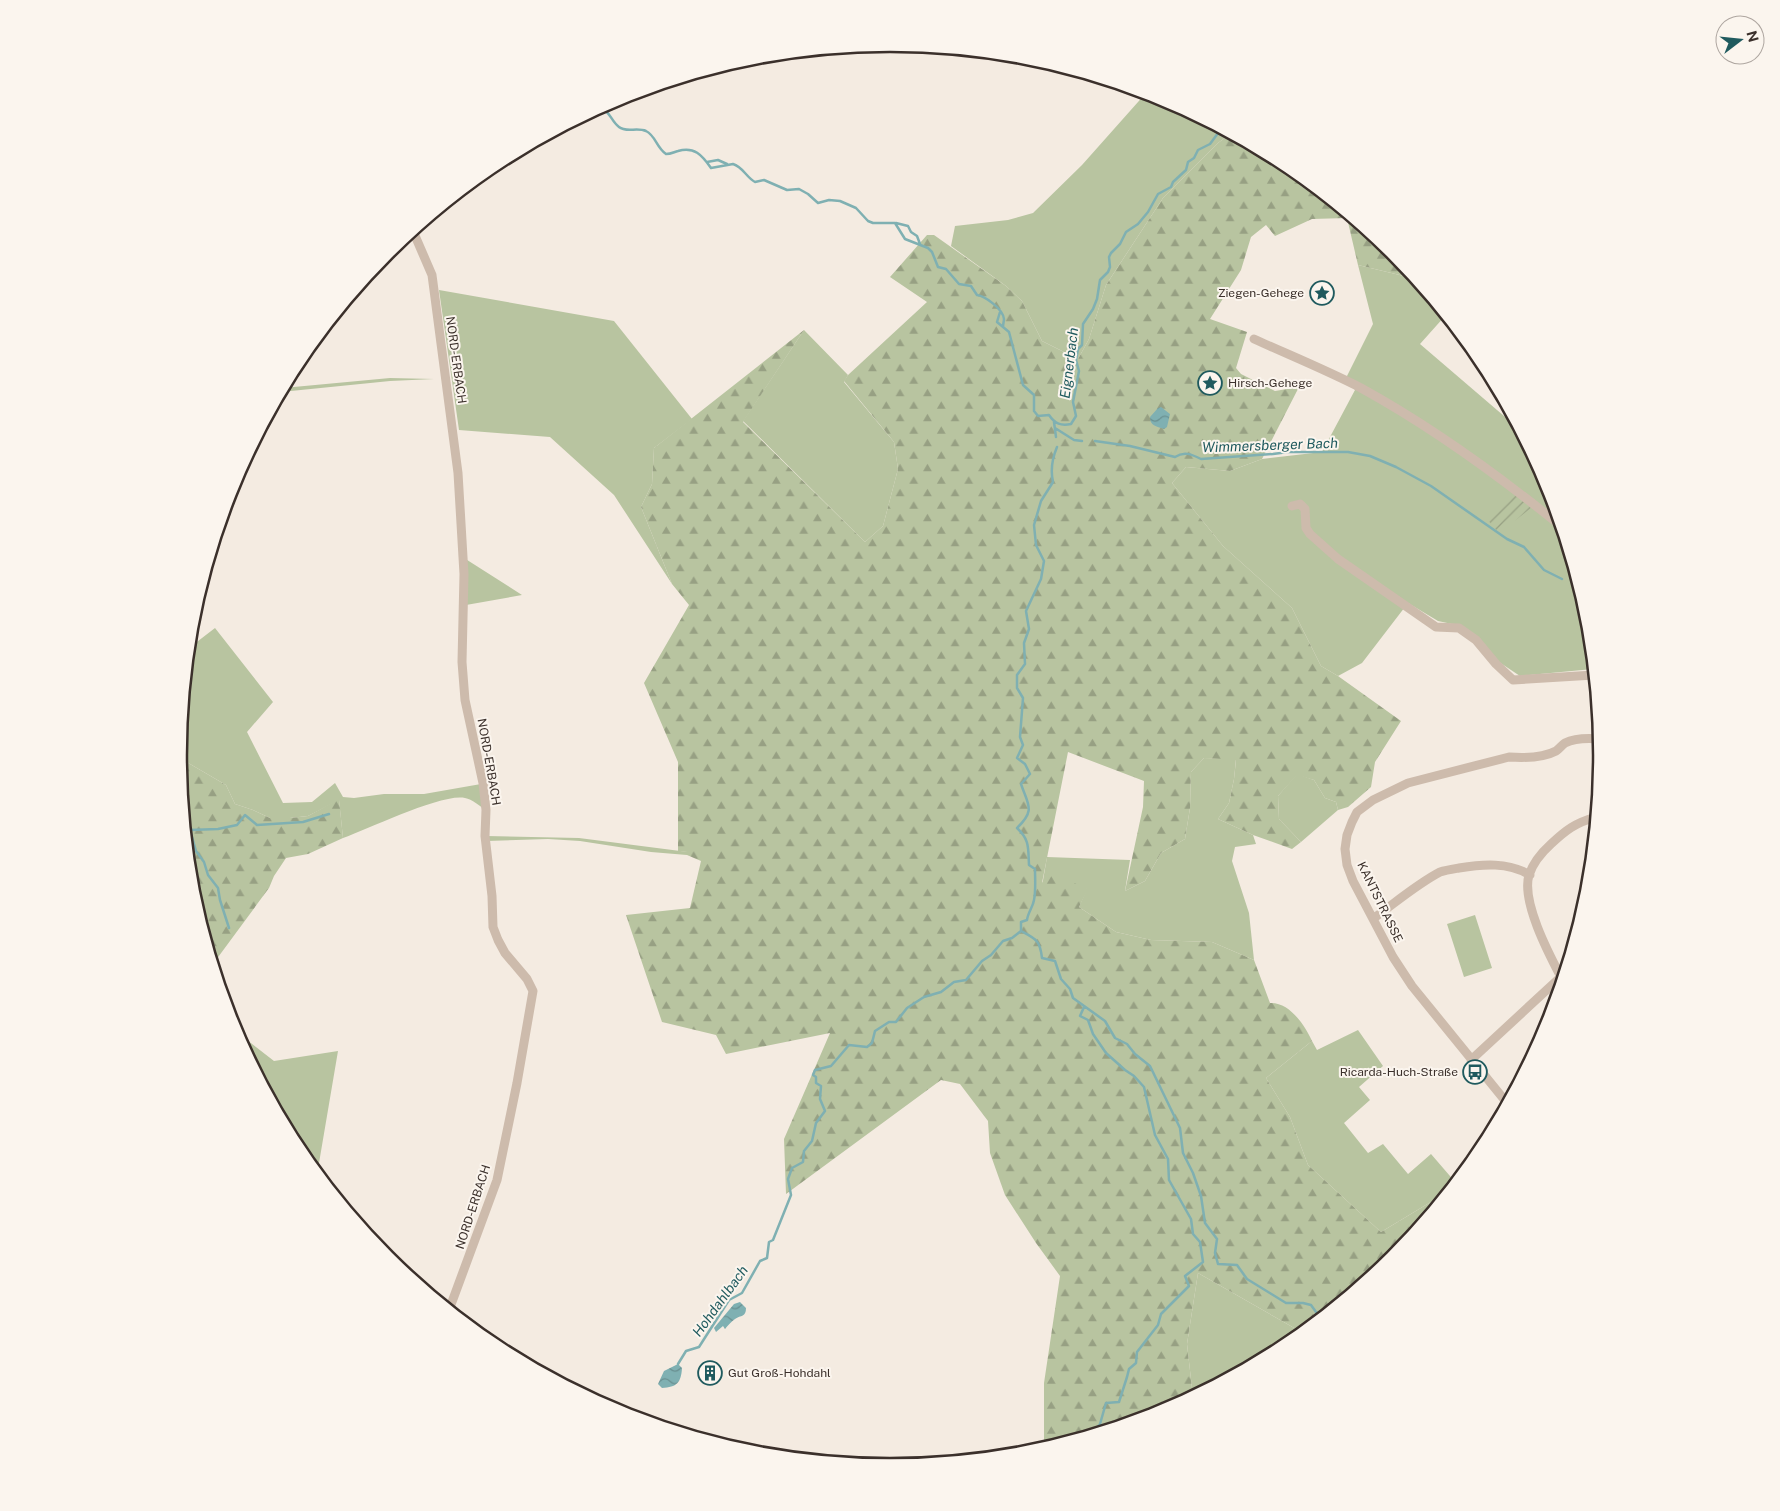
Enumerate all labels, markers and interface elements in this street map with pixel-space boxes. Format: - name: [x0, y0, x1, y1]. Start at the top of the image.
- north arrow: [1715, 15, 1765, 65]
- text: N: [1743, 29, 1762, 44]
- place icon: Ziegen-Gehege: [1309, 280, 1335, 306]
- place label: Ziegen-Gehege: [1218, 286, 1304, 300]
- street label: NORD-ERBACH: [443, 315, 469, 405]
- water label: Eignerbach: [1057, 327, 1081, 399]
- place icon: Hirsch-Gehege: [1197, 370, 1223, 396]
- place label: Hirsch-Gehege: [1228, 376, 1312, 390]
- water label: Wimmersberger Bach: [1202, 435, 1338, 455]
- street label: NORD-ERBACH: [474, 717, 504, 807]
- street label: KANTSTRASSE: [1354, 859, 1406, 945]
- bus stop icon: Ricarda-Huch-Straße: [1462, 1059, 1488, 1085]
- place label: Ricarda-Huch-Straße: [1340, 1065, 1458, 1079]
- street label: NORD-ERBACH: [453, 1163, 493, 1251]
- water label: Hohdahlbach: [689, 1262, 751, 1340]
- building icon: Gut Groß-Hohdahl: [697, 1360, 723, 1386]
- place label: Gut Groß-Hohdahl: [728, 1366, 831, 1380]

